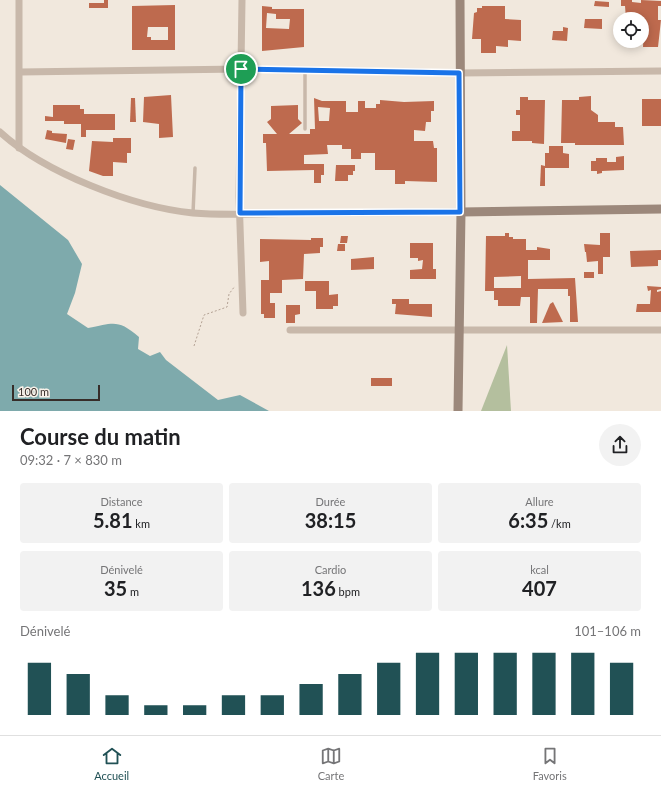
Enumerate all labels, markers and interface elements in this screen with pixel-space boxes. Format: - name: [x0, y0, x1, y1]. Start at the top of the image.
- map controls: [613, 12, 649, 48]
- button: locate: [613, 12, 649, 48]
- pin: [224, 52, 258, 86]
- icon: arrive: [230, 58, 252, 80]
- scale bar: [12, 383, 100, 402]
- text: 100 m: [18, 385, 49, 398]
- text: Course du matin: [20, 423, 181, 450]
- button: share: [599, 424, 641, 466]
- text: 09:32 · 7 × 830 m: [20, 452, 122, 468]
- text: Distance: [100, 495, 143, 508]
- text: Durée: [316, 495, 345, 508]
- text: Allure: [525, 495, 554, 508]
- text: 5.81: [93, 508, 133, 532]
- text: 38:15: [305, 508, 356, 532]
- text: 6:35: [508, 508, 548, 532]
- text: km: [133, 517, 150, 530]
- text: /km: [548, 517, 571, 530]
- text: Dénivelé: [100, 563, 143, 576]
- text: Cardio: [315, 563, 346, 576]
- text: kcal: [530, 563, 549, 576]
- text: 35: [104, 576, 127, 600]
- text: 136: [301, 576, 336, 600]
- text: 407: [522, 576, 557, 600]
- text: m: [127, 585, 139, 598]
- text: bpm: [336, 585, 360, 598]
- text: Dénivelé: [20, 623, 70, 639]
- text: 101–106 m: [574, 623, 641, 639]
- tab: Accueil: [94, 745, 129, 782]
- tab: Carte: [318, 745, 344, 782]
- tab: Favoris: [533, 745, 567, 782]

